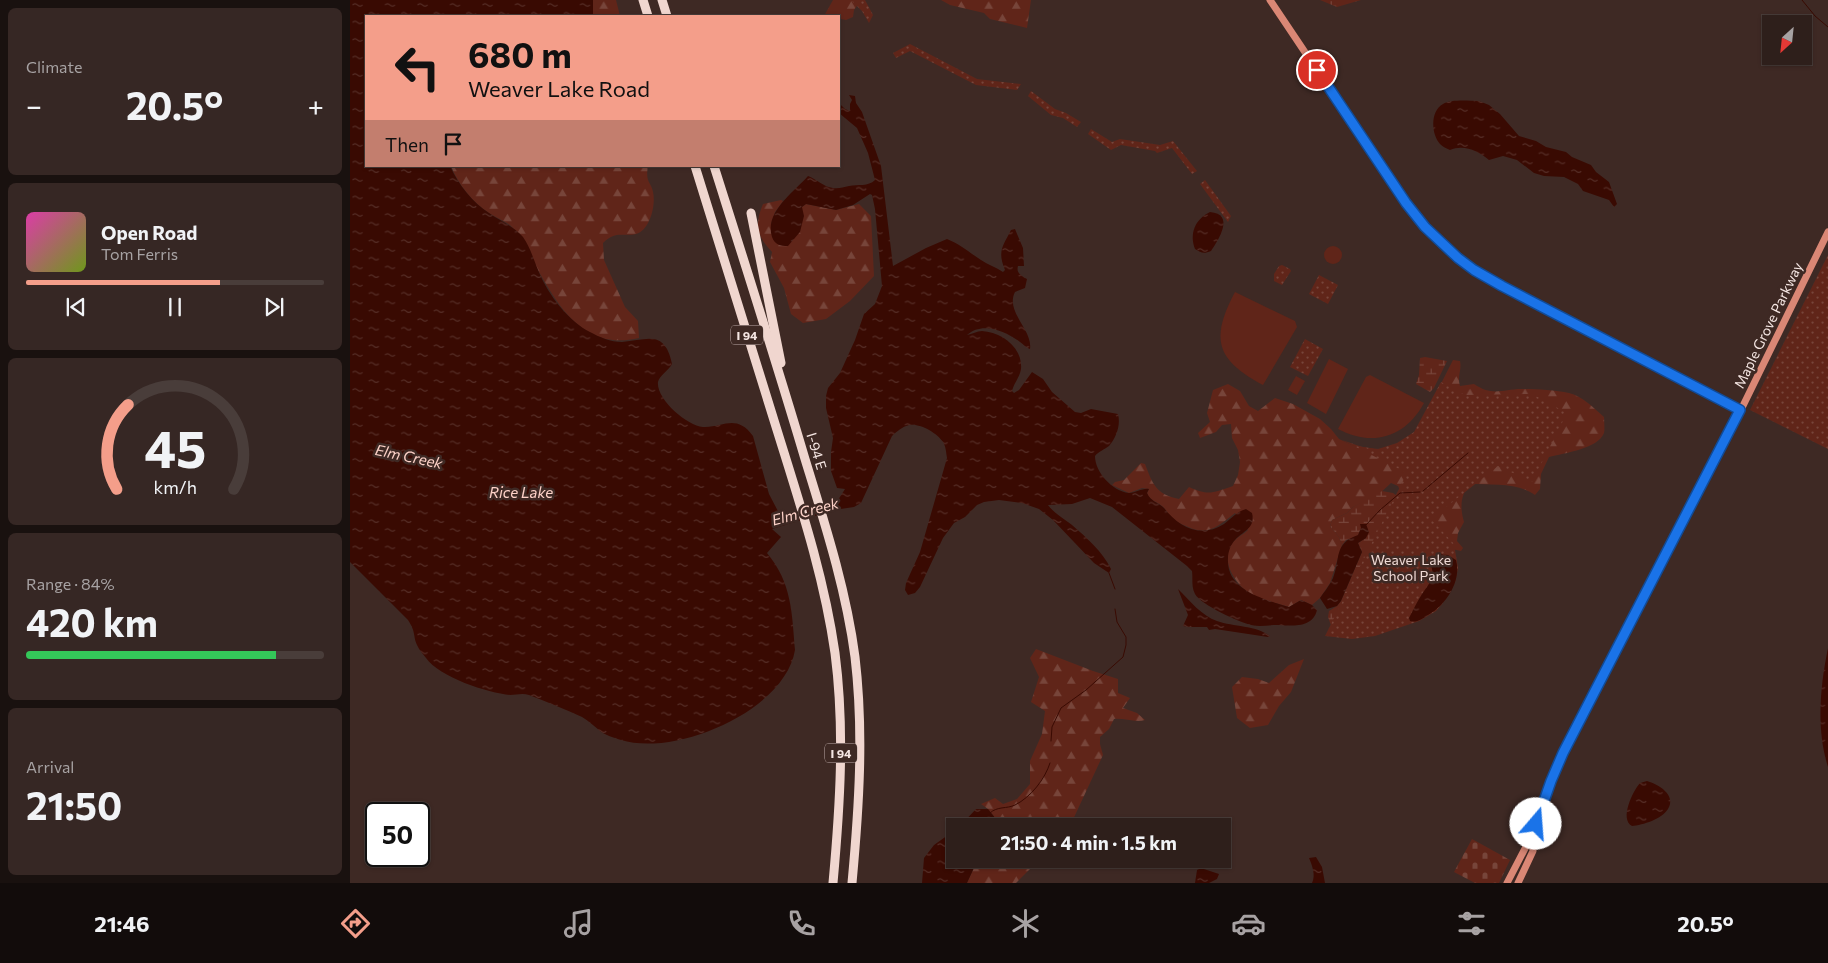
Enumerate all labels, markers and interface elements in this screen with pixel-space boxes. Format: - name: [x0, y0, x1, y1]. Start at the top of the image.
- north arrow: [1762, 15, 1812, 65]
- map controls: [1762, 15, 1812, 65]
- text: 680 m: [468, 32, 572, 75]
- icon: left: [385, 35, 450, 100]
- pin: [1296, 49, 1338, 91]
- icon: arrive: [1303, 56, 1331, 84]
- text: Climate: [26, 57, 82, 76]
- text: Weaver Lake Road: [468, 75, 650, 102]
- text: 20.5°: [126, 81, 223, 128]
- text: −: [26, 88, 42, 122]
- text: +: [308, 88, 324, 122]
- icon: arrive: [439, 130, 467, 158]
- text: Then: [385, 133, 429, 156]
- text: Open Road: [101, 221, 197, 244]
- text: Tom Ferris: [101, 244, 178, 263]
- street label: Maple Grove Parkway: [1730, 259, 1806, 391]
- icon: previous: [62, 293, 90, 321]
- icon: pause: [161, 293, 189, 321]
- icon: next: [260, 293, 288, 321]
- road number: I 94: [731, 326, 763, 344]
- text: 45: [144, 415, 206, 479]
- street label: I-94 E: [803, 430, 831, 472]
- water label: Elm Creek: [374, 440, 445, 472]
- text: km/h: [153, 476, 197, 498]
- water label: Rice Lake: [489, 483, 553, 501]
- water label: Elm Creek: [770, 493, 841, 529]
- park label: Weaver Lake School Park: [1371, 551, 1451, 584]
- text: Range · 84%: [26, 574, 114, 593]
- text: 420 km: [26, 598, 158, 645]
- road number: I 94: [825, 744, 857, 762]
- text: Arrival: [26, 757, 74, 776]
- text: 21:50: [26, 781, 122, 828]
- position arrow: [1509, 797, 1561, 849]
- speed limit sign: 50: [365, 802, 430, 867]
- text: 21:50 · 4 min · 1.5 km: [1000, 831, 1177, 854]
- icon: directions: [338, 906, 373, 941]
- icon: music: [561, 906, 596, 941]
- icon: phone: [784, 906, 819, 941]
- icon: climate: [1008, 906, 1043, 941]
- icon: car: [1231, 906, 1266, 941]
- icon: filters: [1454, 906, 1489, 941]
- text: 21:46: [94, 910, 150, 937]
- text: 20.5°: [1677, 910, 1734, 937]

